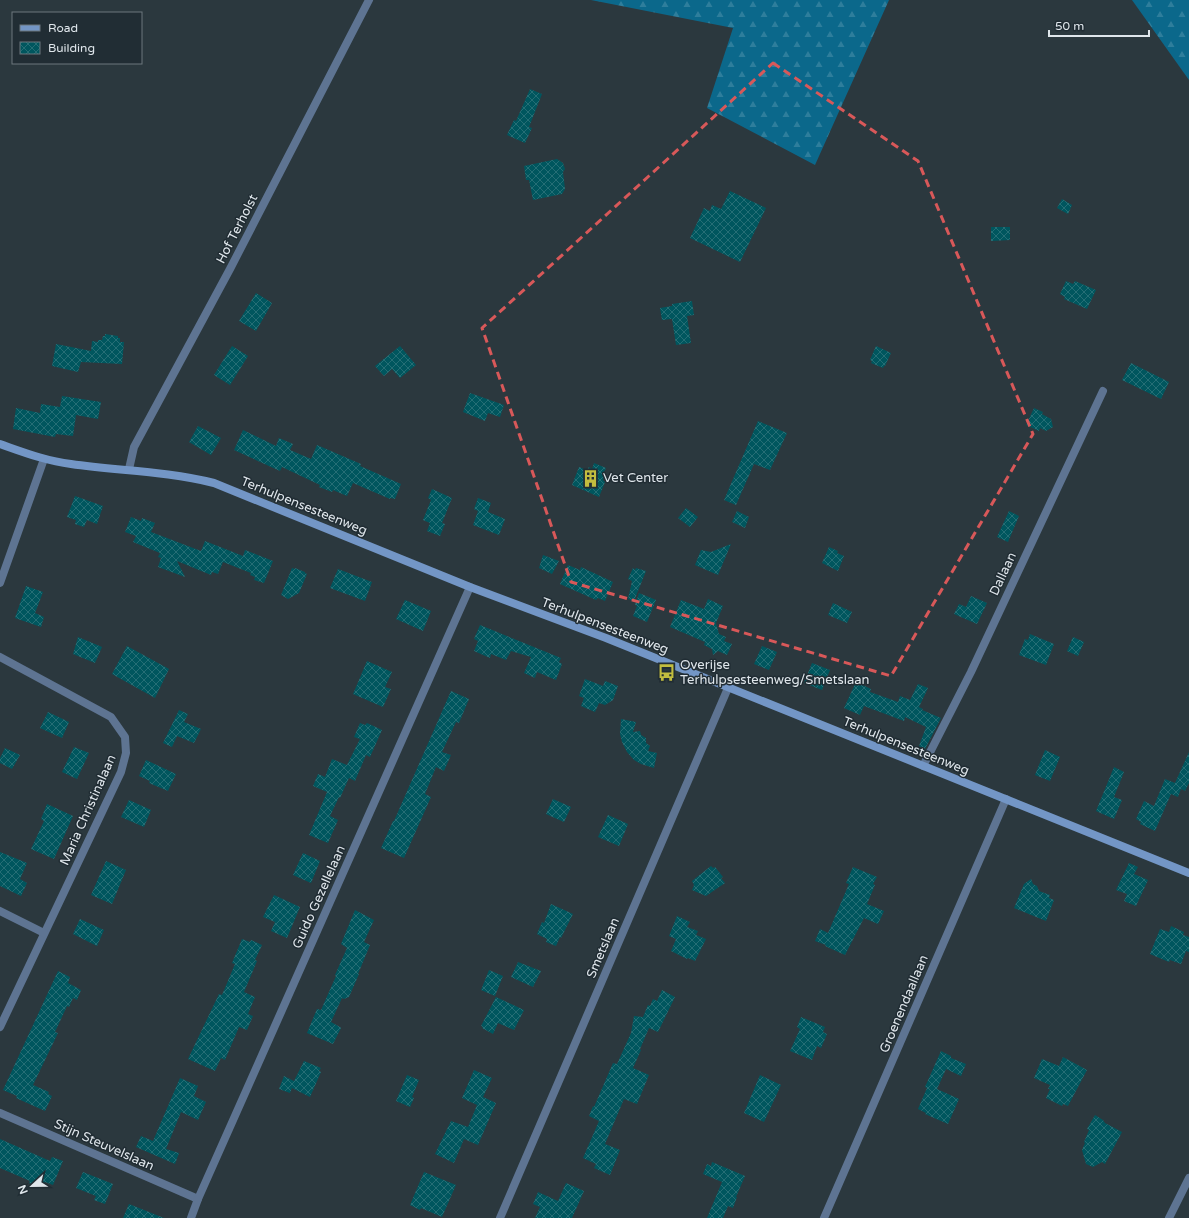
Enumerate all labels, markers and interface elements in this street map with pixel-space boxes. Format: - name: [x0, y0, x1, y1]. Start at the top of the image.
- legend: [12, 12, 142, 64]
- scale bar: [1049, 12, 1149, 38]
- text: 50 m: [1055, 19, 1084, 33]
- text: Road: [48, 21, 78, 35]
- text: Building: [48, 41, 95, 55]
- street label: Hof Terholst: [213, 192, 261, 266]
- building icon: Vet Center: [580, 468, 600, 488]
- place label: Vet Center: [603, 470, 668, 486]
- street label: Terhulpensesteenweg: [238, 473, 370, 539]
- street label: Dallaan: [986, 550, 1020, 598]
- street label: Terhulpensesteenweg: [539, 594, 671, 658]
- place label: Overijse Terhulpsesteenweg/Smetslaan: [680, 657, 870, 688]
- bus stop icon: Overijse Terhulpsesteenweg/Smetslaan: [657, 662, 677, 682]
- street label: Terhulpensesteenweg: [840, 713, 972, 779]
- street label: Maria Christinalaan: [56, 752, 120, 868]
- street label: Guido Gezellelaan: [289, 843, 349, 951]
- street label: Smetslaan: [583, 915, 623, 981]
- street label: Groenendaallaan: [876, 953, 932, 1055]
- street label: Stijn Steuvelslaan: [52, 1116, 156, 1174]
- north arrow: [12, 1166, 52, 1206]
- text: N: [16, 1183, 31, 1196]

